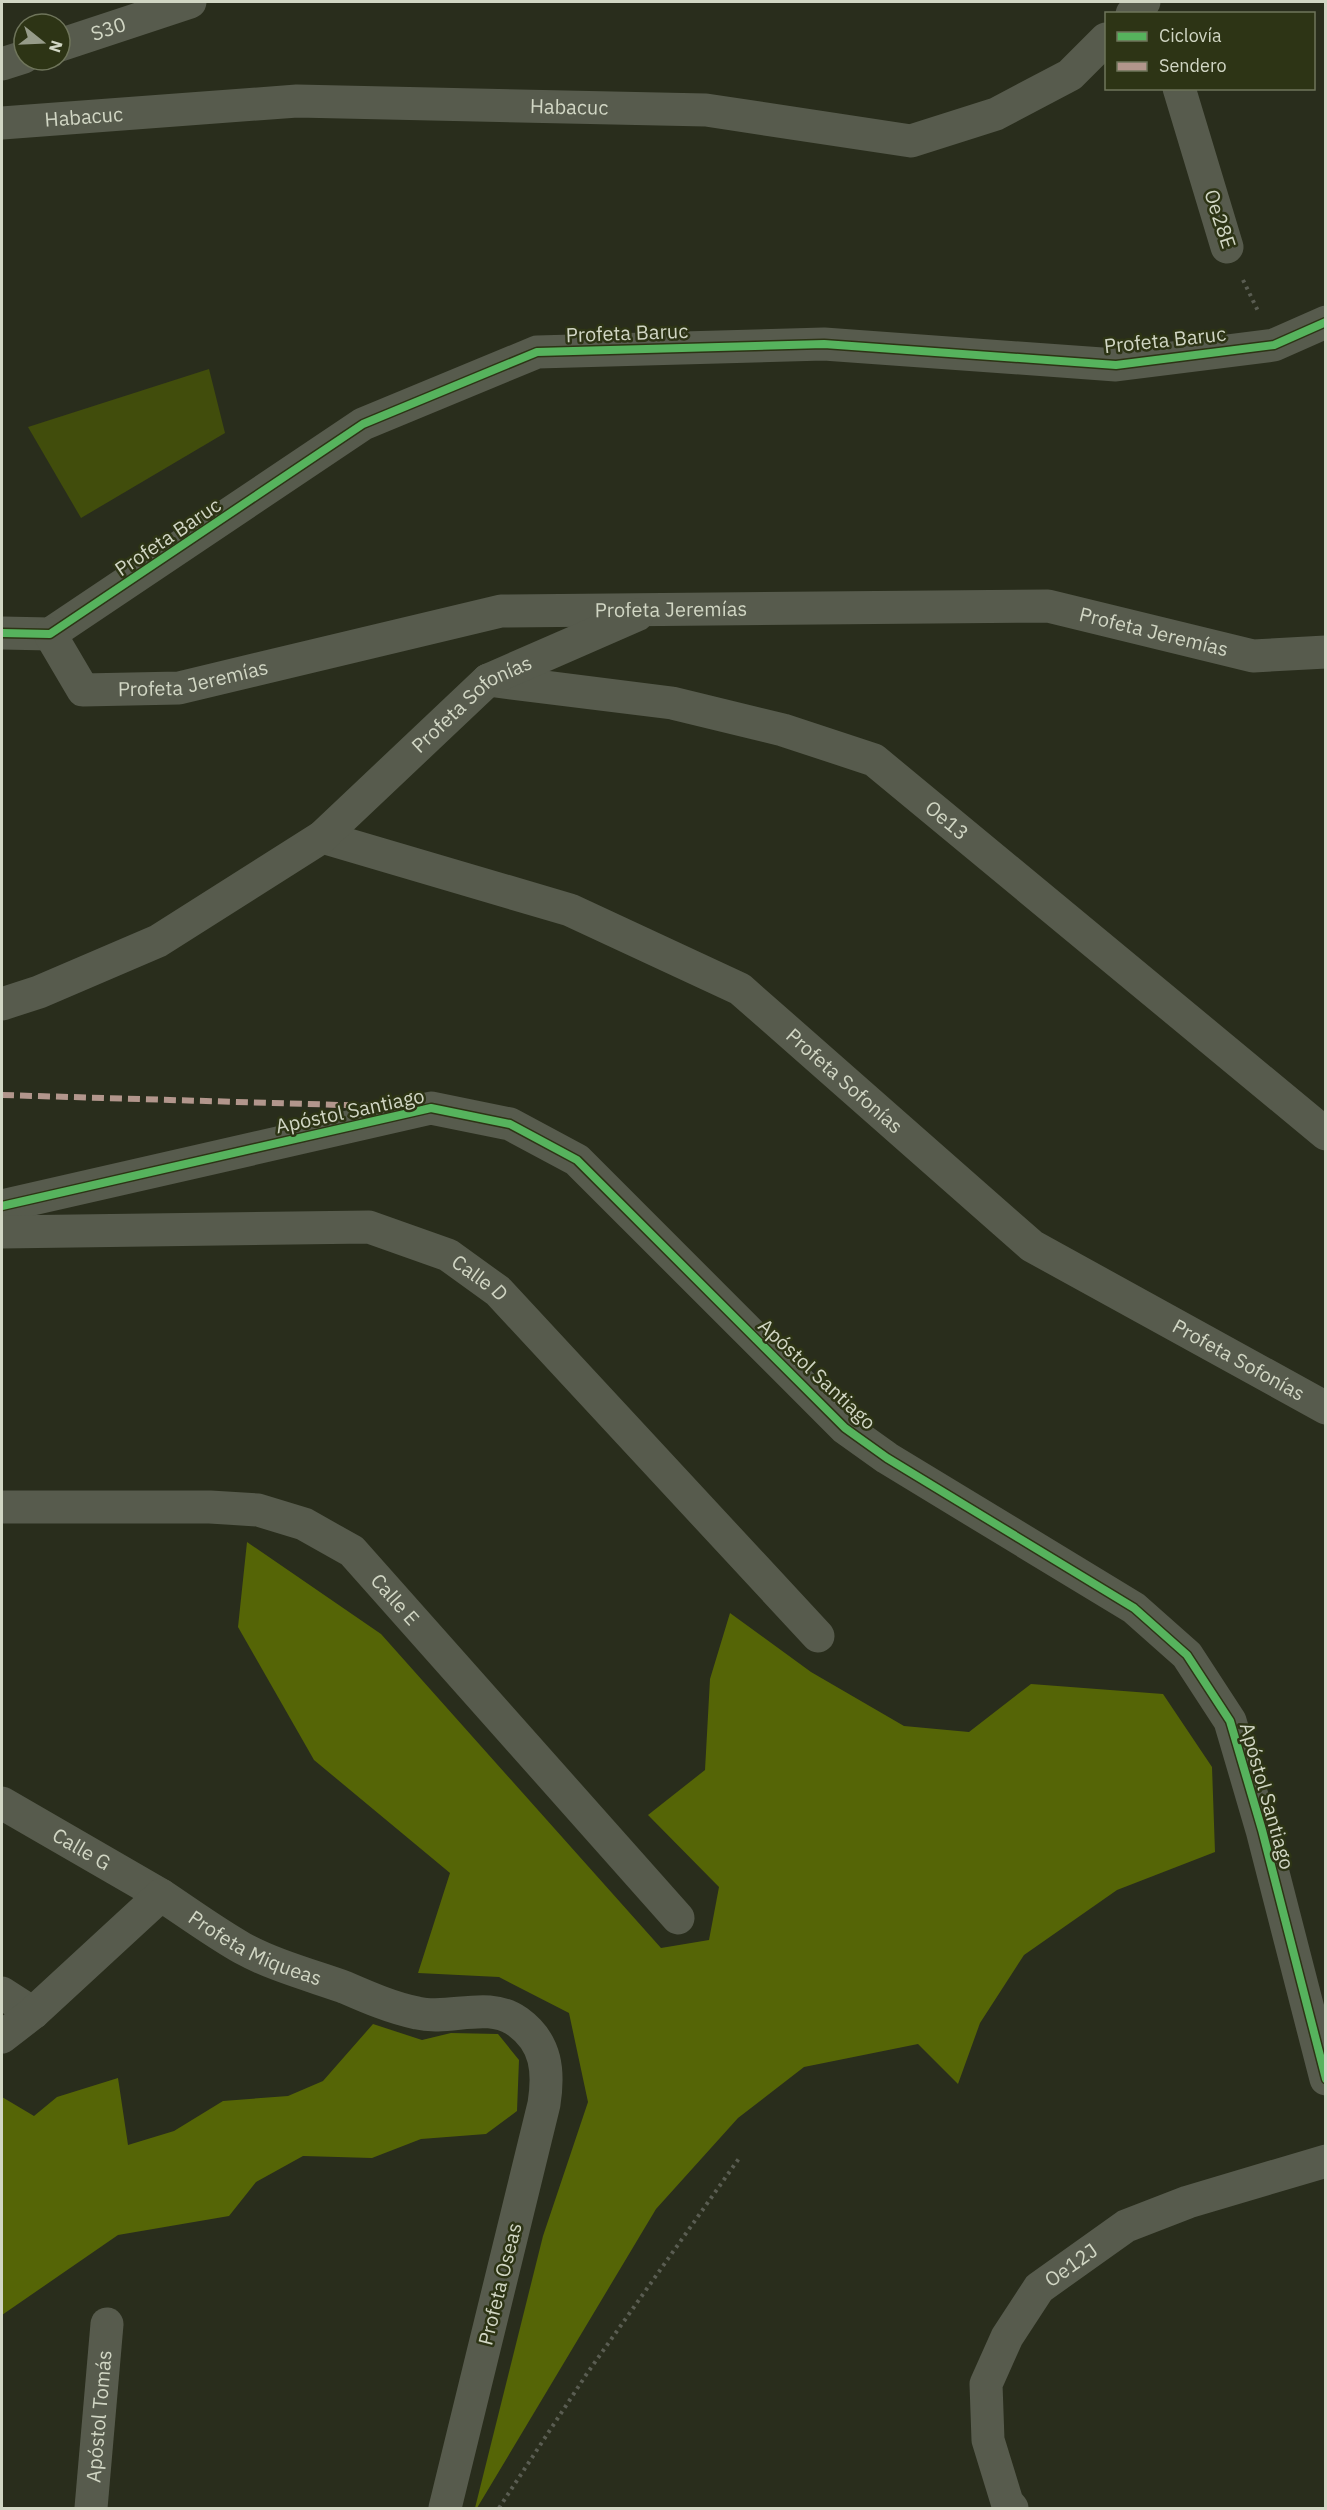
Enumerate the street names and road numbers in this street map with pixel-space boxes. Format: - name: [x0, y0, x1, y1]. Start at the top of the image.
- street label: S30: [87, 10, 129, 47]
- street label: Habacuc: [530, 92, 609, 121]
- street label: Habacuc: [44, 100, 124, 133]
- street label: Oe28E: [1198, 186, 1243, 252]
- street label: Profeta Baruc: [565, 317, 689, 348]
- street label: Profeta Baruc: [1103, 320, 1227, 359]
- street label: Profeta Baruc: [109, 491, 226, 582]
- street label: Profeta Jeremías: [595, 595, 747, 623]
- street label: Profeta Jeremías: [1077, 600, 1231, 662]
- street label: Profeta Sofonías: [405, 649, 536, 759]
- street label: Profeta Jeremías: [117, 653, 271, 702]
- street label: Oe13: [920, 794, 975, 846]
- street label: Profeta Sofonías: [781, 1022, 909, 1139]
- street label: Apóstol Santiago: [273, 1082, 427, 1139]
- street label: Calle D: [447, 1248, 514, 1306]
- street label: Apóstol Santiago: [753, 1312, 882, 1435]
- street label: Profeta Sofonías: [1168, 1312, 1310, 1407]
- street label: Calle E: [365, 1567, 426, 1631]
- street label: Apóstol Santiago: [1234, 1719, 1301, 1872]
- street label: Calle G: [48, 1821, 116, 1876]
- street label: Profeta Miqueas: [183, 1904, 325, 1991]
- street label: Profeta Oseas: [471, 2220, 528, 2348]
- street label: Oe12J: [1039, 2237, 1103, 2293]
- street label: Apóstol Tomás: [79, 2349, 118, 2484]

